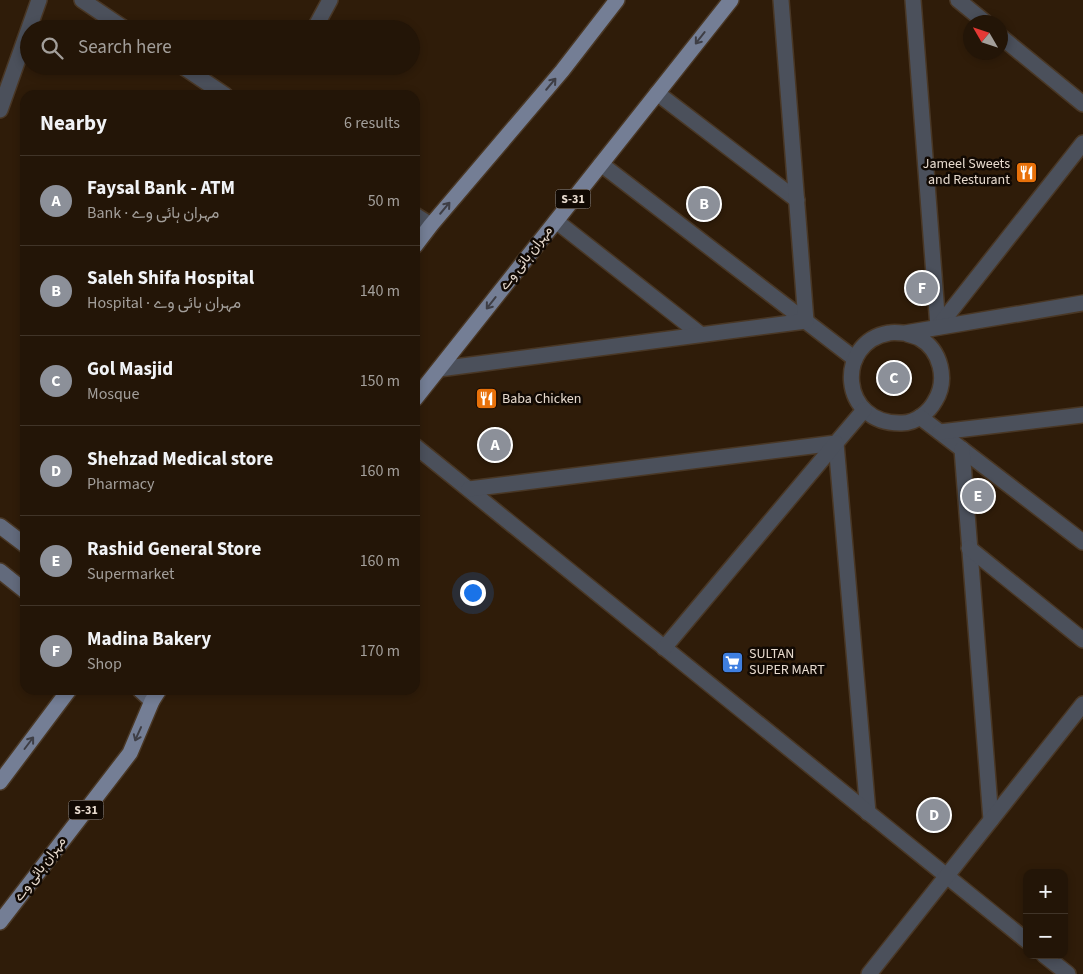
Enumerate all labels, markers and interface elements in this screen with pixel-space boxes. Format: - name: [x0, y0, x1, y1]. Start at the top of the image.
- north arrow: [963, 15, 1008, 60]
- search box: [20, 20, 420, 75]
- one-way arrow: [695, 31, 706, 44]
- icon: search: [38, 34, 66, 62]
- text: Search here: [78, 34, 172, 61]
- one-way arrow: [545, 78, 556, 91]
- text: Nearby: [40, 108, 107, 138]
- text: 6 results: [344, 112, 400, 134]
- place label: Jameel Sweets and Resturant: [923, 154, 1010, 190]
- restaurant icon: Jameel Sweets and Resturant: [1014, 160, 1038, 184]
- text: Faysal Bank - ATM: [87, 175, 235, 202]
- pin: B: [688, 185, 720, 223]
- text: A: [51, 190, 61, 212]
- text: 50 m: [368, 190, 400, 212]
- road number: S-31: [556, 190, 590, 208]
- one-way arrow: [440, 201, 451, 214]
- text: Bank · مہران ہائی وے: [87, 202, 219, 224]
- street label: مہران ہائی وے: [494, 222, 558, 294]
- text: Saleh Shifa Hospital: [87, 265, 254, 292]
- pin: F: [906, 269, 938, 307]
- text: B: [51, 280, 61, 302]
- text: 140 m: [360, 280, 400, 302]
- text: Hospital · مہران ہائی وے: [87, 292, 241, 314]
- one-way arrow: [485, 296, 496, 309]
- text: Gol Masjid: [87, 356, 173, 383]
- pin: C: [878, 359, 910, 397]
- text: C: [51, 370, 61, 392]
- text: 150 m: [360, 370, 400, 392]
- text: Mosque: [87, 383, 140, 405]
- restaurant icon: Baba Chicken: [474, 387, 498, 411]
- place label: Baba Chicken: [502, 389, 581, 409]
- pin: A: [479, 426, 511, 464]
- text: Shehzad Medical store: [87, 446, 273, 473]
- text: D: [51, 460, 61, 482]
- text: 160 m: [360, 460, 400, 482]
- text: Pharmacy: [87, 473, 155, 495]
- pin: E: [962, 477, 994, 515]
- text: Rashid General Store: [87, 536, 261, 563]
- text: E: [52, 550, 60, 572]
- text: 160 m: [360, 550, 400, 572]
- text: Supermarket: [87, 563, 174, 585]
- your location: [460, 580, 486, 606]
- text: Madina Bakery: [87, 626, 211, 653]
- text: F: [52, 640, 60, 662]
- text: 170 m: [360, 640, 400, 662]
- place label: SULTAN SUPER MART: [749, 644, 825, 680]
- supermarket icon: SULTAN SUPER MART: [721, 650, 745, 674]
- text: Shop: [87, 653, 122, 675]
- one-way arrow: [133, 726, 143, 741]
- one-way arrow: [24, 736, 34, 750]
- pin: D: [918, 796, 950, 834]
- road number: S-31: [68, 800, 104, 820]
- street label: مہران ہائی وے: [9, 832, 71, 906]
- map controls: [1023, 869, 1068, 959]
- button: +: [1023, 869, 1068, 914]
- button: −: [1023, 914, 1068, 959]

